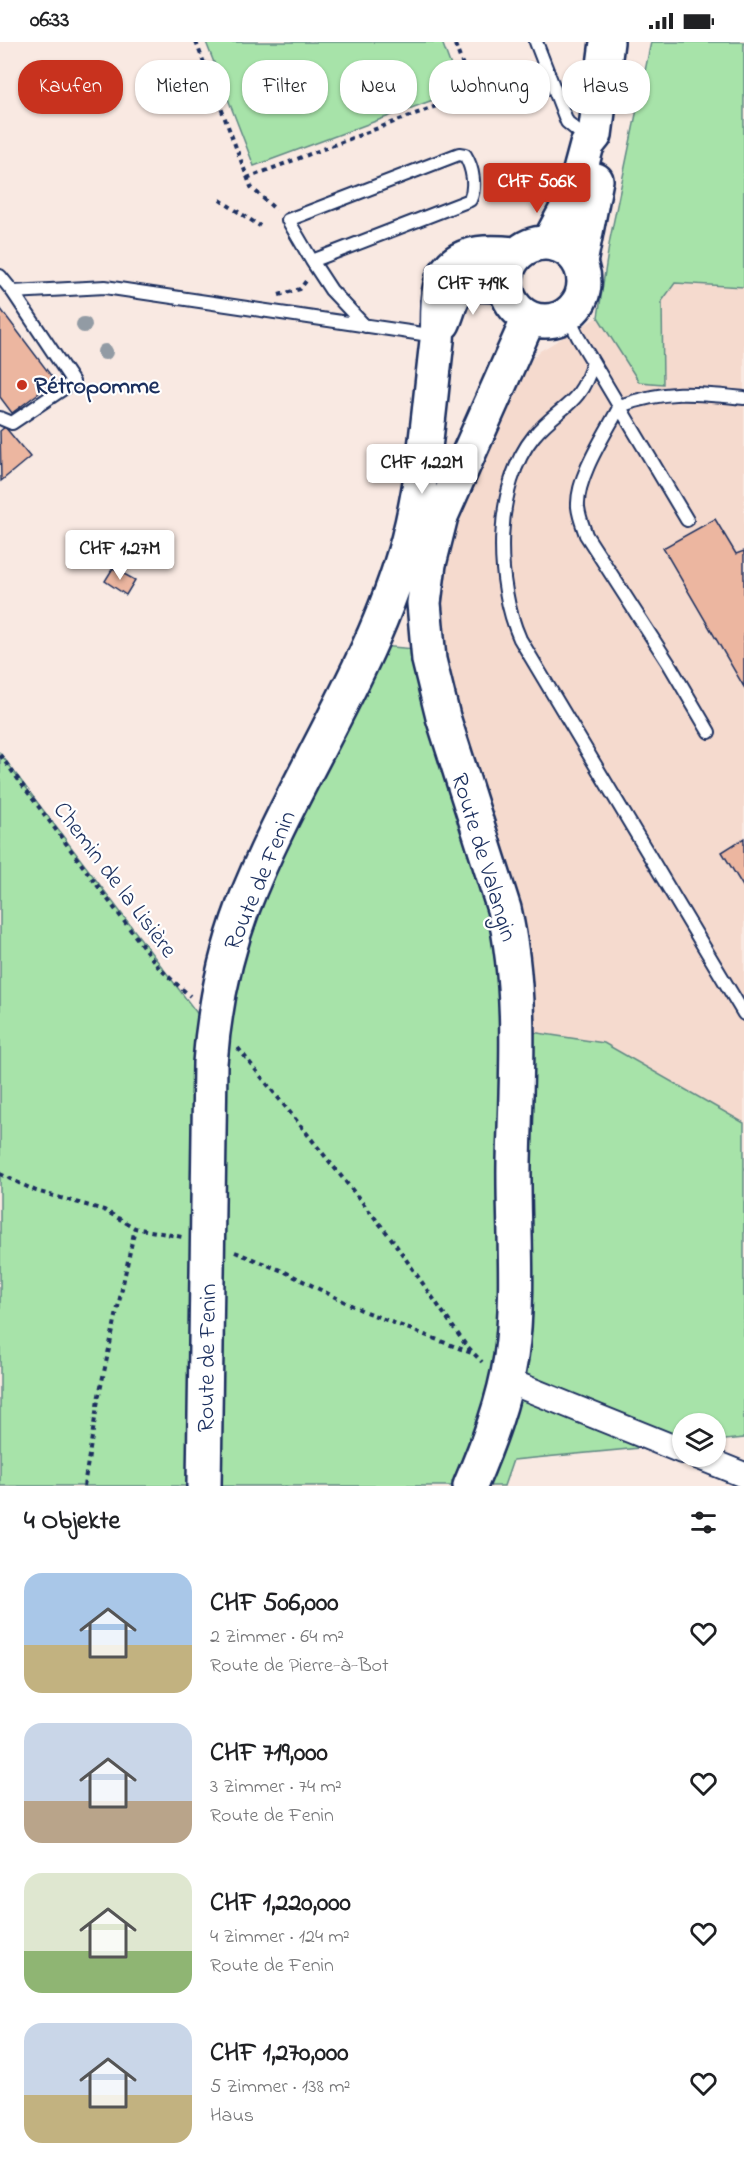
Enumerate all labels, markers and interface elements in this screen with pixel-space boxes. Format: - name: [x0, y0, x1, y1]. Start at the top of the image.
- text: 06:33: [30, 5, 69, 37]
- chip: Kaufen: [18, 60, 123, 114]
- chip: Mieten: [135, 60, 230, 114]
- chip: Filter: [242, 60, 328, 114]
- chip: Neu: [340, 60, 417, 114]
- chip: Wohnung: [429, 60, 550, 114]
- chip: Haus: [562, 60, 650, 114]
- pin: CHF 506K: [475, 163, 599, 214]
- text: CHF 506K: [497, 168, 577, 197]
- pin: CHF 719K: [411, 265, 535, 316]
- text: CHF 719K: [438, 270, 508, 299]
- place label: Rétropomme: [34, 370, 161, 405]
- marker: Rétropomme: [15, 378, 29, 392]
- pin: CHF 1.22M: [353, 444, 491, 495]
- text: CHF 1.22M: [380, 449, 464, 478]
- pin: CHF 1.27M: [51, 530, 189, 581]
- text: CHF 1.27M: [79, 535, 161, 564]
- street label: Route de Valangin: [440, 769, 525, 946]
- street label: Chemin de la Lisière: [43, 795, 185, 966]
- street label: Route de Fenin: [216, 806, 306, 956]
- street label: Route de Fenin: [190, 1283, 227, 1433]
- map controls: [672, 1413, 726, 1467]
- button: layers: [672, 1413, 726, 1467]
- text: 4 Objekte: [24, 1503, 120, 1541]
- icon: filters: [687, 1506, 720, 1539]
- text: CHF 506,000: [210, 1585, 338, 1623]
- icon: home: [72, 1597, 144, 1669]
- icon: heart: [687, 1617, 720, 1650]
- text: 2 Zimmer · 64 m²: [210, 1623, 344, 1652]
- text: Route de Pierre-à-Bot: [210, 1652, 389, 1681]
- text: CHF 719,000: [210, 1735, 328, 1773]
- icon: home: [72, 1747, 144, 1819]
- icon: heart: [687, 1767, 720, 1800]
- text: 3 Zimmer · 74 m²: [210, 1773, 342, 1802]
- text: Route de Fenin: [210, 1802, 334, 1831]
- text: CHF 1,220,000: [210, 1885, 351, 1923]
- icon: home: [72, 1897, 144, 1969]
- icon: heart: [687, 1917, 720, 1950]
- text: 4 Zimmer · 124 m²: [210, 1923, 350, 1952]
- text: Route de Fenin: [210, 1952, 334, 1981]
- text: CHF 1,270,000: [210, 2035, 349, 2073]
- icon: home: [72, 2047, 144, 2119]
- icon: heart: [687, 2067, 720, 2100]
- text: 5 Zimmer · 138 m²: [210, 2073, 350, 2102]
- text: Haus: [210, 2102, 254, 2131]

